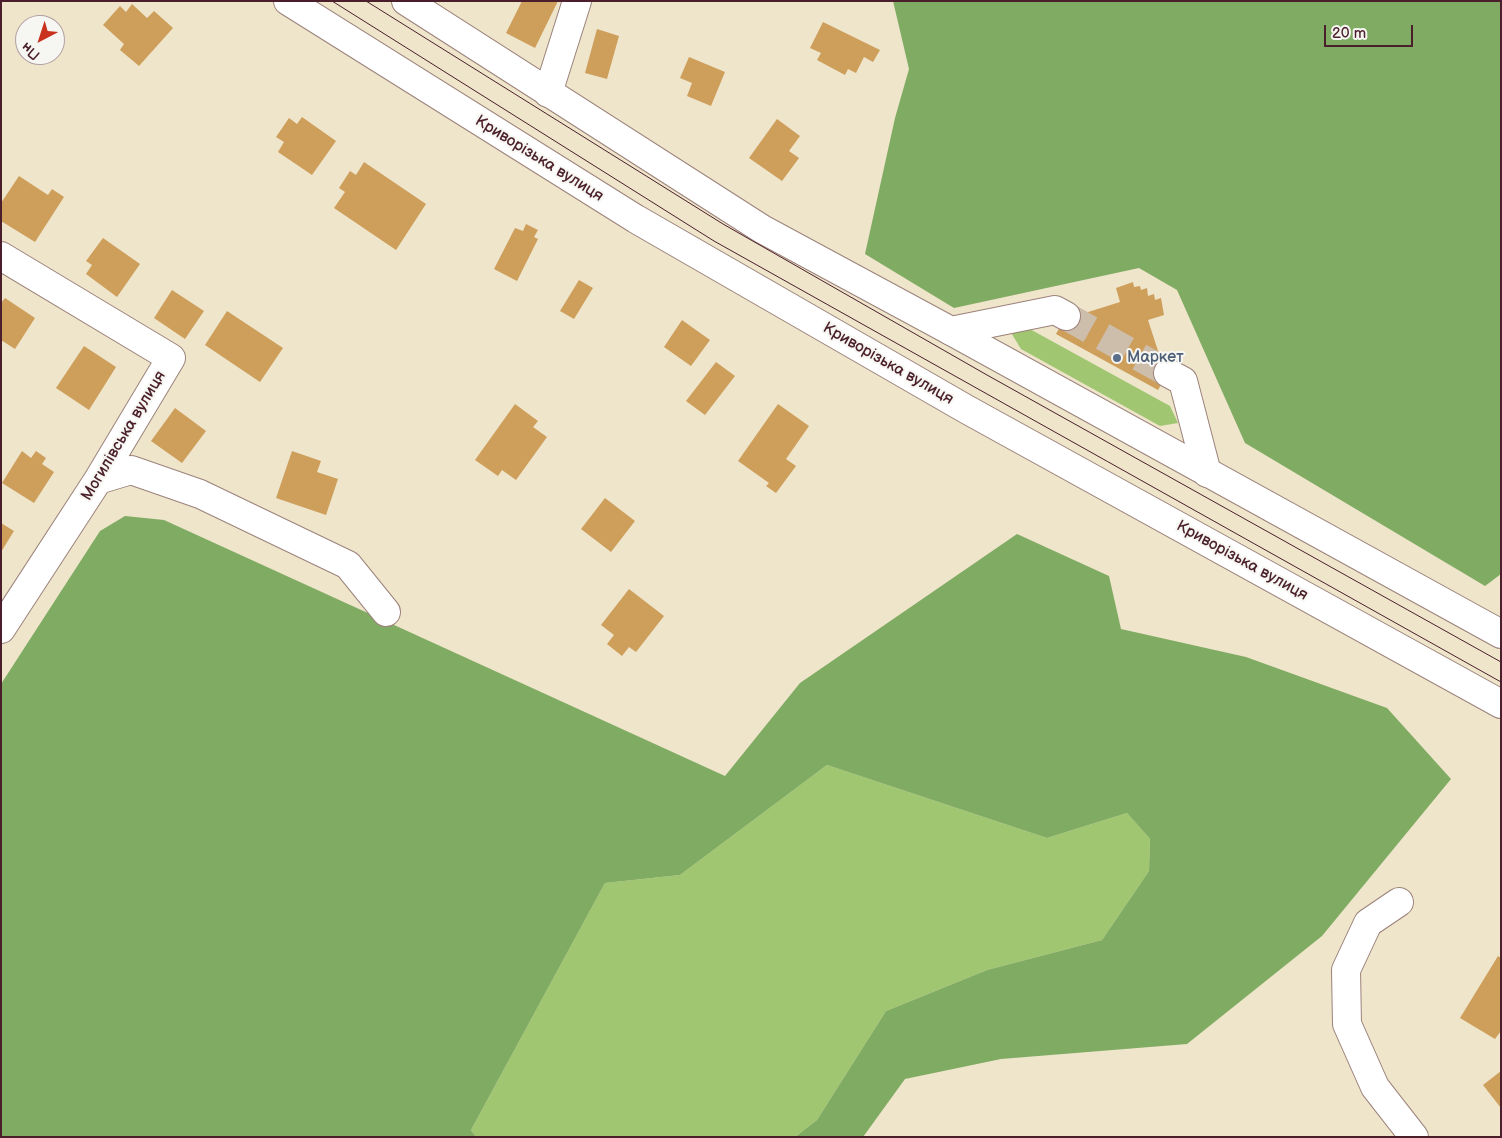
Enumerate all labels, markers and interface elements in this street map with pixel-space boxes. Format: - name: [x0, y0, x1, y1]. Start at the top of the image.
- north arrow: [15, 15, 65, 65]
- scale bar: [1327, 15, 1416, 47]
- text: 20 m: [1332, 24, 1366, 43]
- text: Пн: [18, 39, 43, 64]
- street label: Криворізька вулиця: [471, 112, 607, 206]
- street label: Криворізька вулиця: [819, 319, 957, 409]
- place label: Маркет: [1127, 348, 1184, 368]
- marker: Маркет: [1111, 352, 1123, 364]
- street label: Могилівська вулиця: [78, 368, 170, 504]
- street label: Криворізька вулиця: [1173, 517, 1311, 605]

